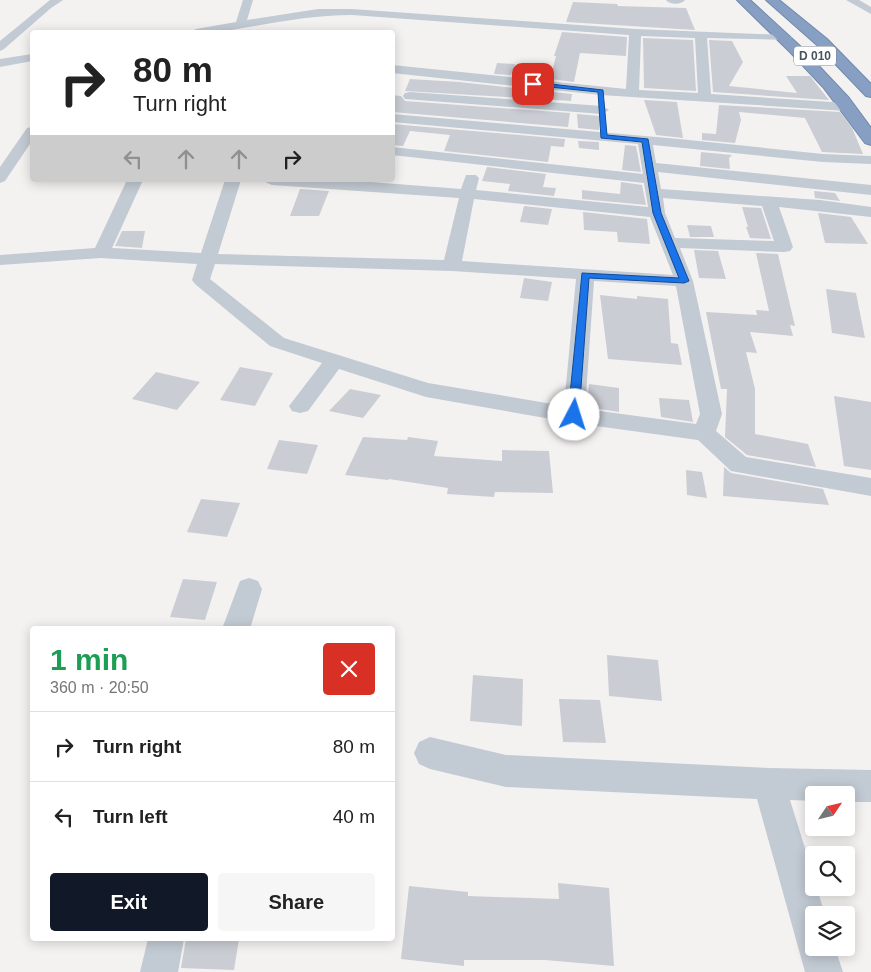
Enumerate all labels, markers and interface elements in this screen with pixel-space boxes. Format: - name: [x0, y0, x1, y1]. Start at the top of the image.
- road number: D 010: [794, 46, 836, 66]
- icon: right: [50, 50, 115, 115]
- text: 80 m: [133, 50, 213, 89]
- pin: [512, 63, 554, 105]
- icon: arrive: [519, 70, 547, 98]
- text: Turn right: [133, 91, 226, 116]
- icon: left: [119, 145, 147, 173]
- icon: ahead: [172, 145, 200, 173]
- icon: ahead: [225, 145, 253, 173]
- icon: right: [278, 145, 306, 173]
- position arrow: [547, 388, 599, 440]
- text: 1 min: [50, 643, 128, 676]
- button: close: [323, 643, 375, 695]
- text: 360 m · 20:50: [50, 679, 149, 696]
- icon: right: [50, 733, 78, 761]
- text: Turn right: [93, 736, 181, 757]
- text: 80 m: [333, 736, 375, 757]
- north arrow: [805, 786, 855, 836]
- map controls: [805, 786, 855, 956]
- icon: left: [50, 803, 78, 831]
- text: Turn left: [93, 806, 168, 827]
- text: 40 m: [333, 806, 375, 827]
- button: search: [805, 846, 855, 896]
- button: Exit: [50, 873, 208, 931]
- button: Share: [218, 873, 375, 931]
- button: layers: [805, 906, 855, 956]

